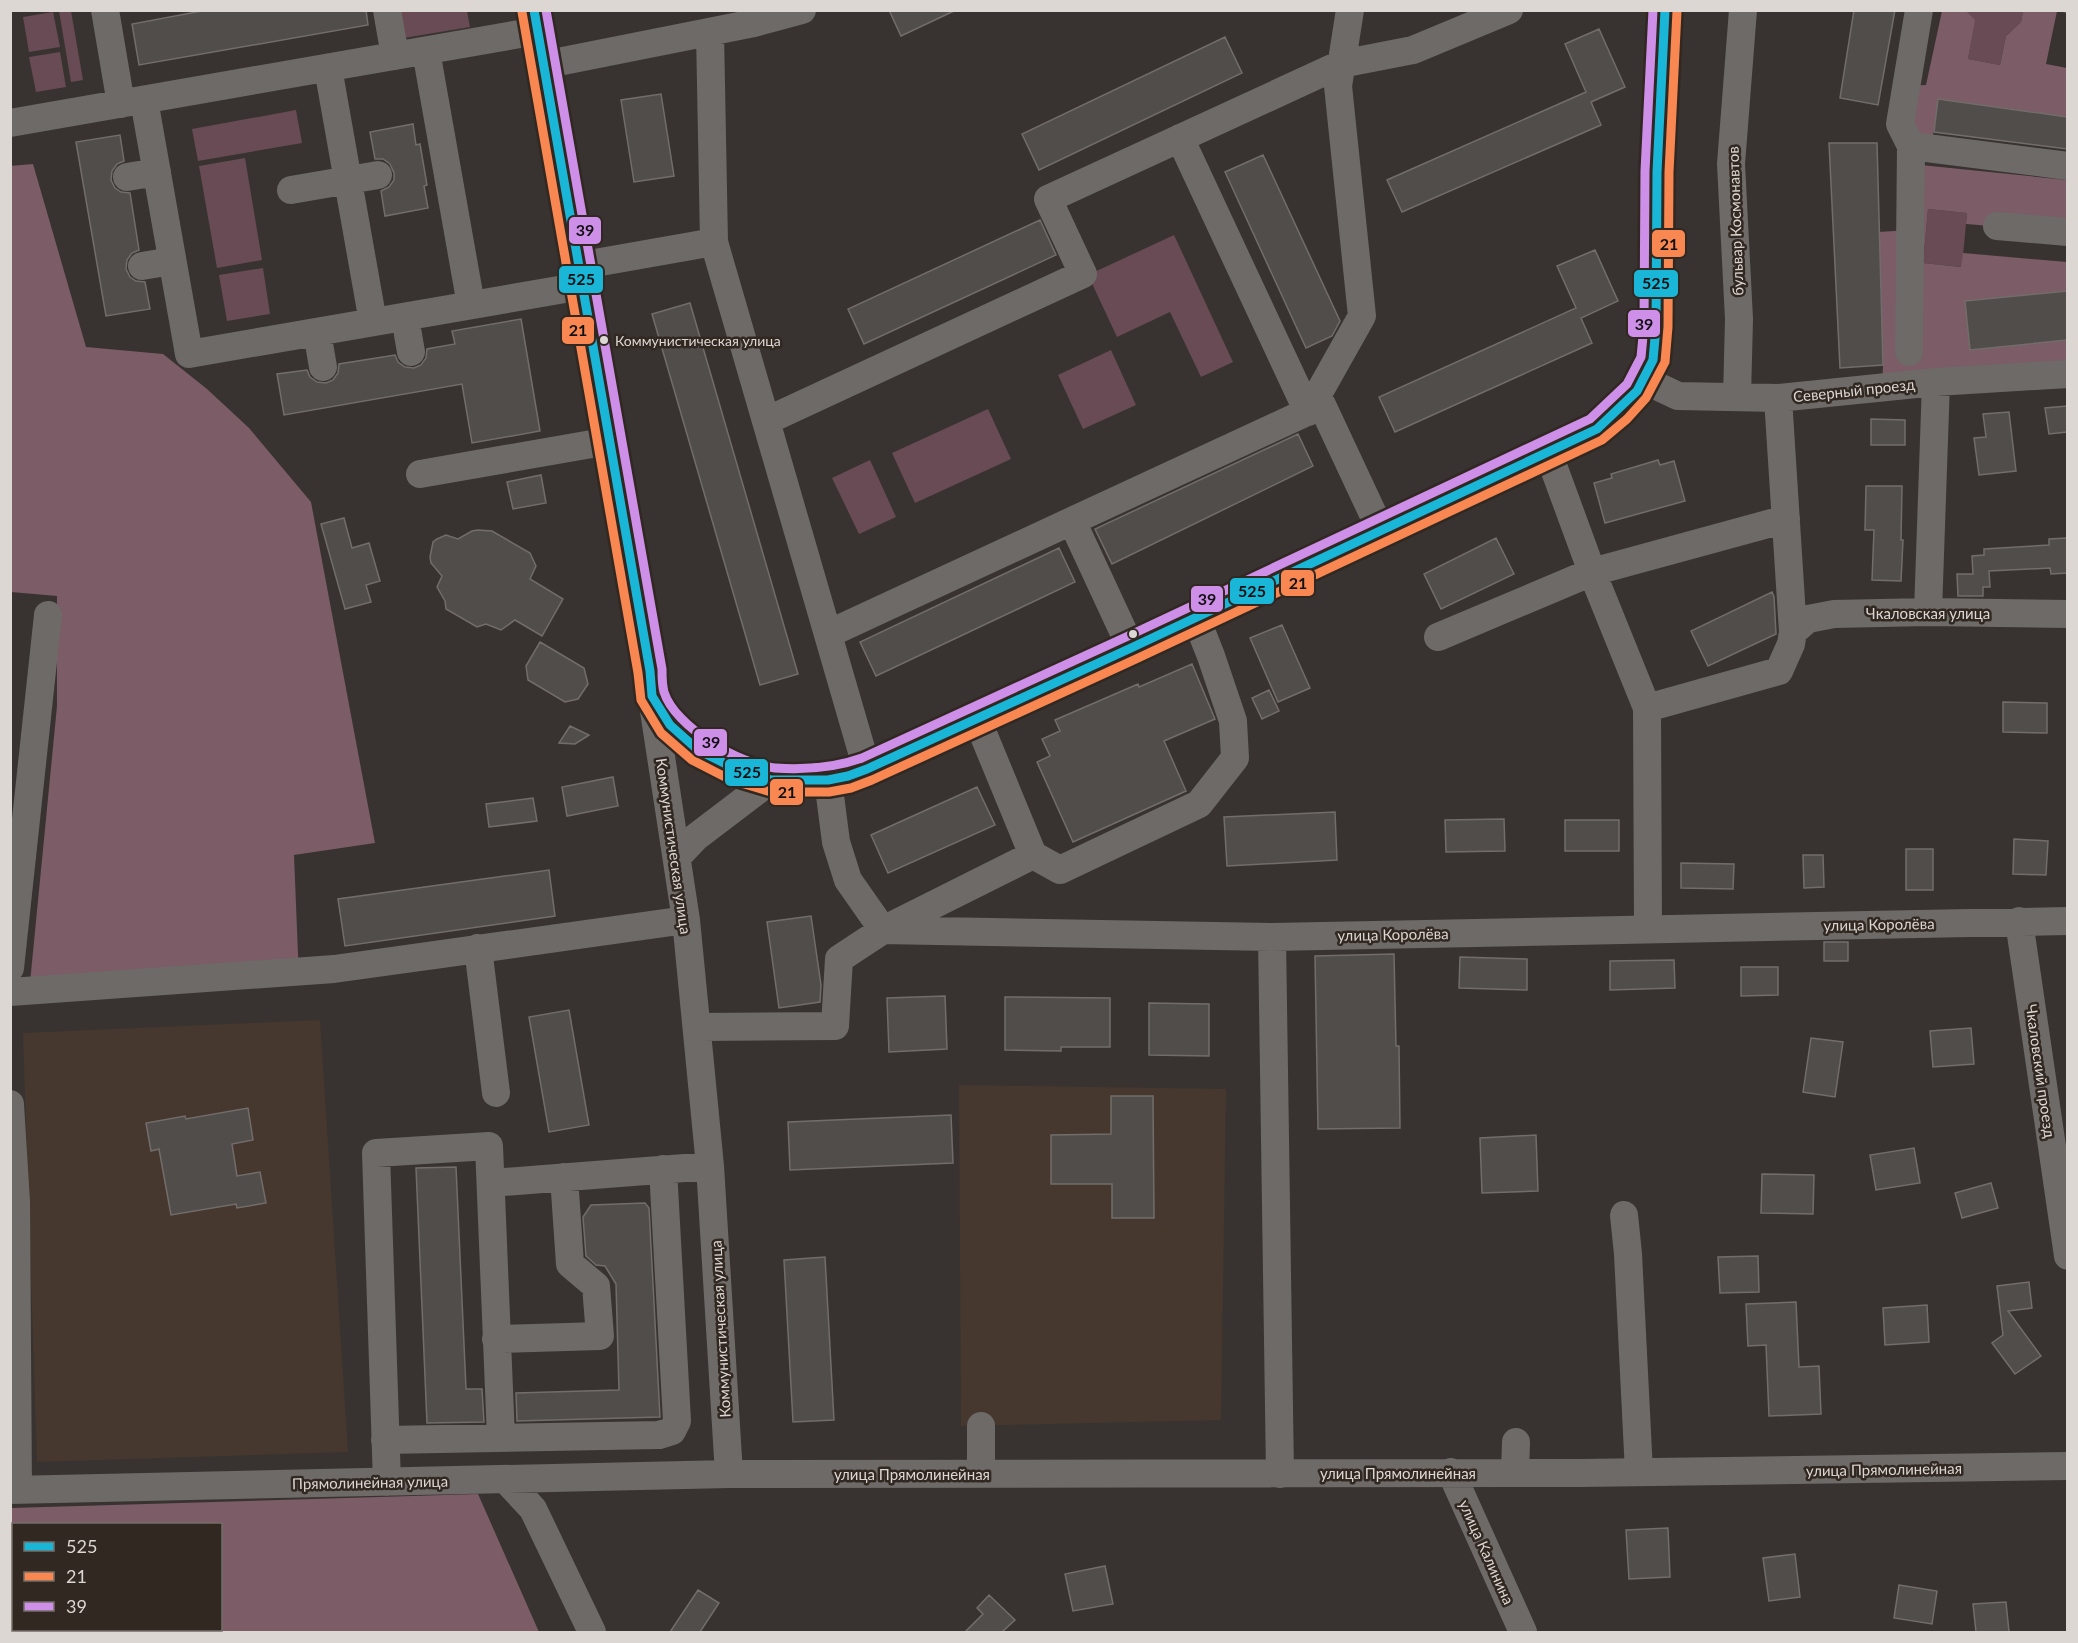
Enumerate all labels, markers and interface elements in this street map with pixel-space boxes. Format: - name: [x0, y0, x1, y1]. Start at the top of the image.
- street label: бульвар Космонавтов: [1723, 146, 1747, 296]
- line badge: 39: [568, 216, 602, 245]
- text: 39: [576, 220, 594, 239]
- line badge: 21: [1651, 229, 1686, 258]
- text: 21: [1660, 234, 1678, 253]
- line badge: 525: [558, 265, 604, 294]
- text: 525: [567, 269, 595, 288]
- line badge: 525: [1633, 269, 1679, 298]
- text: 525: [1642, 273, 1670, 292]
- line badge: 39: [1627, 309, 1661, 338]
- text: 39: [1635, 314, 1653, 333]
- line badge: 21: [561, 316, 595, 345]
- text: 21: [569, 320, 587, 339]
- place label: Коммунистическая улица: [615, 332, 781, 349]
- marker: Коммунистическая улица: [598, 334, 610, 346]
- street label: Северный проезд: [1792, 375, 1916, 405]
- line badge: 21: [1280, 569, 1315, 597]
- text: 21: [1289, 573, 1307, 592]
- line badge: 525: [1229, 577, 1275, 605]
- text: 525: [1238, 581, 1266, 600]
- line badge: 39: [1190, 585, 1224, 613]
- text: 39: [1198, 589, 1216, 608]
- street label: Чкаловская улица: [1866, 604, 1990, 622]
- unlabelled marker: [1127, 628, 1139, 640]
- line badge: 39: [693, 728, 728, 757]
- text: 39: [702, 732, 720, 751]
- street label: Коммунистическая улица: [653, 757, 695, 935]
- line badge: 525: [724, 758, 769, 787]
- text: 525: [733, 762, 761, 781]
- line badge: 21: [769, 778, 804, 806]
- text: 21: [778, 782, 796, 801]
- street label: улица Королёва: [1823, 914, 1935, 934]
- street label: улица Королёва: [1337, 924, 1449, 944]
- street label: Чкаловский проезд: [2023, 1003, 2059, 1139]
- street label: Коммунистическая улица: [706, 1240, 734, 1418]
- street label: улица Прямолинейная: [1806, 1459, 1962, 1479]
- street label: улица Прямолинейная: [1320, 1464, 1476, 1482]
- street label: улица Прямолинейная: [834, 1465, 990, 1483]
- street label: Прямолинейная улица: [292, 1472, 448, 1492]
- street label: улица Калинина: [1456, 1497, 1518, 1607]
- legend: [12, 1523, 222, 1631]
- text: 525: [66, 1535, 97, 1557]
- text: 21: [66, 1565, 87, 1587]
- text: 39: [66, 1595, 87, 1617]

